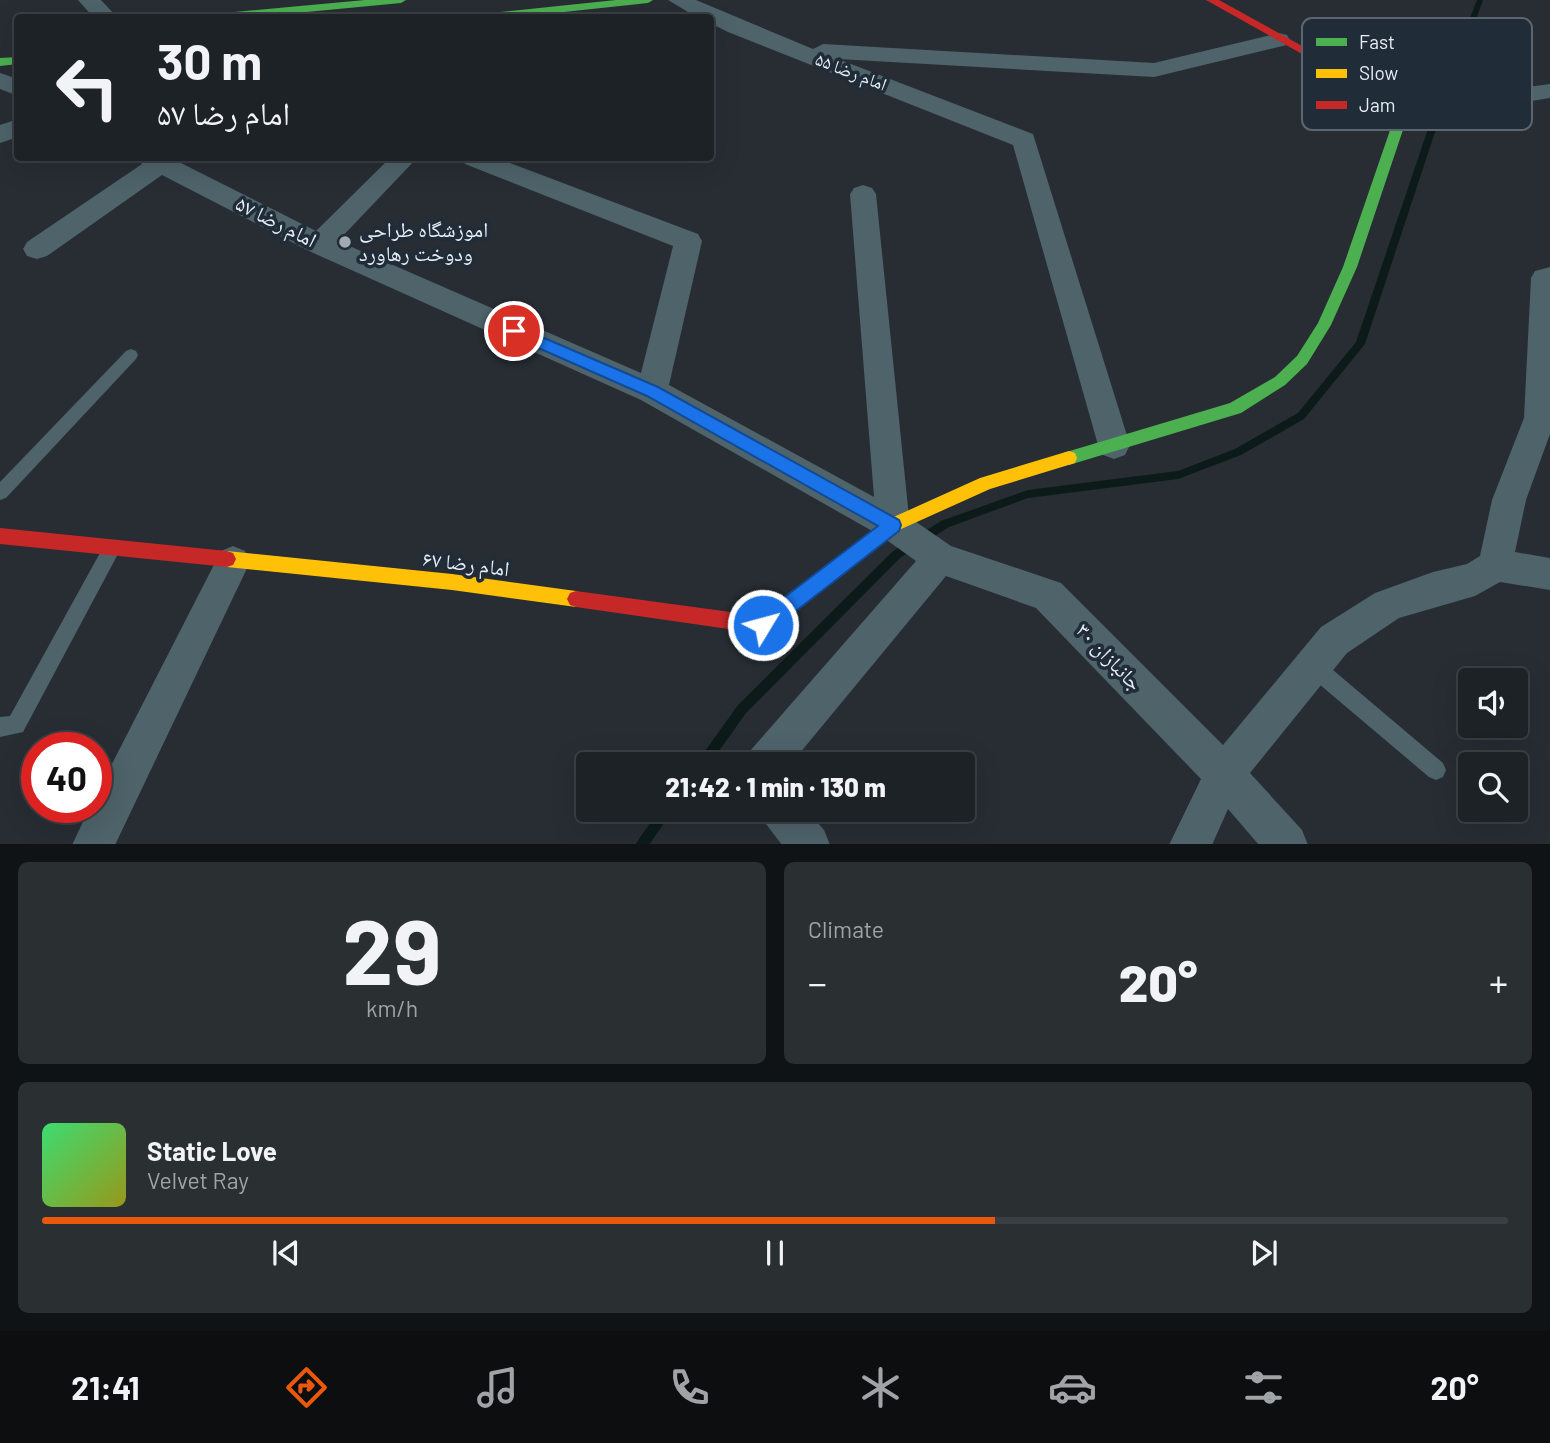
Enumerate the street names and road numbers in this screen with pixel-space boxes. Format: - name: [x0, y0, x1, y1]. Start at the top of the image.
- street label: امام رضا ۵۵: [812, 47, 890, 97]
- street label: امام رضا ۵۷: [231, 190, 321, 254]
- street label: امام رضا ۶۷: [421, 545, 511, 583]
- street label: جانبازان ۳۰: [1071, 617, 1148, 696]

